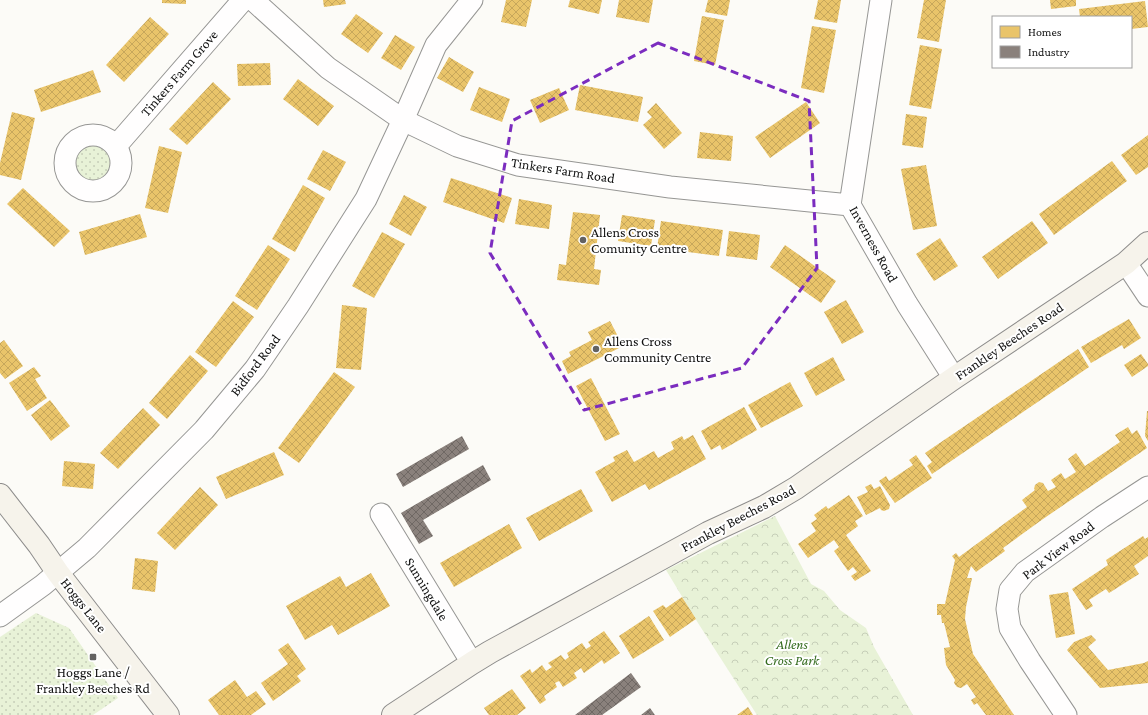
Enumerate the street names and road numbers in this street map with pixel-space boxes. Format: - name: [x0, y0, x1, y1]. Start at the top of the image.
- street label: Tinkers Farm Grove: [137, 26, 221, 120]
- street label: Tinkers Farm Road: [510, 154, 617, 186]
- street label: Inverness Road: [846, 203, 902, 286]
- street label: Frankley Beeches Road: [952, 299, 1067, 383]
- street label: Bidford Road: [227, 331, 284, 399]
- street label: Frankley Beeches Road: [678, 481, 798, 555]
- street label: Park View Road: [1019, 517, 1098, 582]
- street label: Sunningdale: [402, 555, 452, 623]
- street label: Hoggs Lane: [58, 575, 110, 635]

